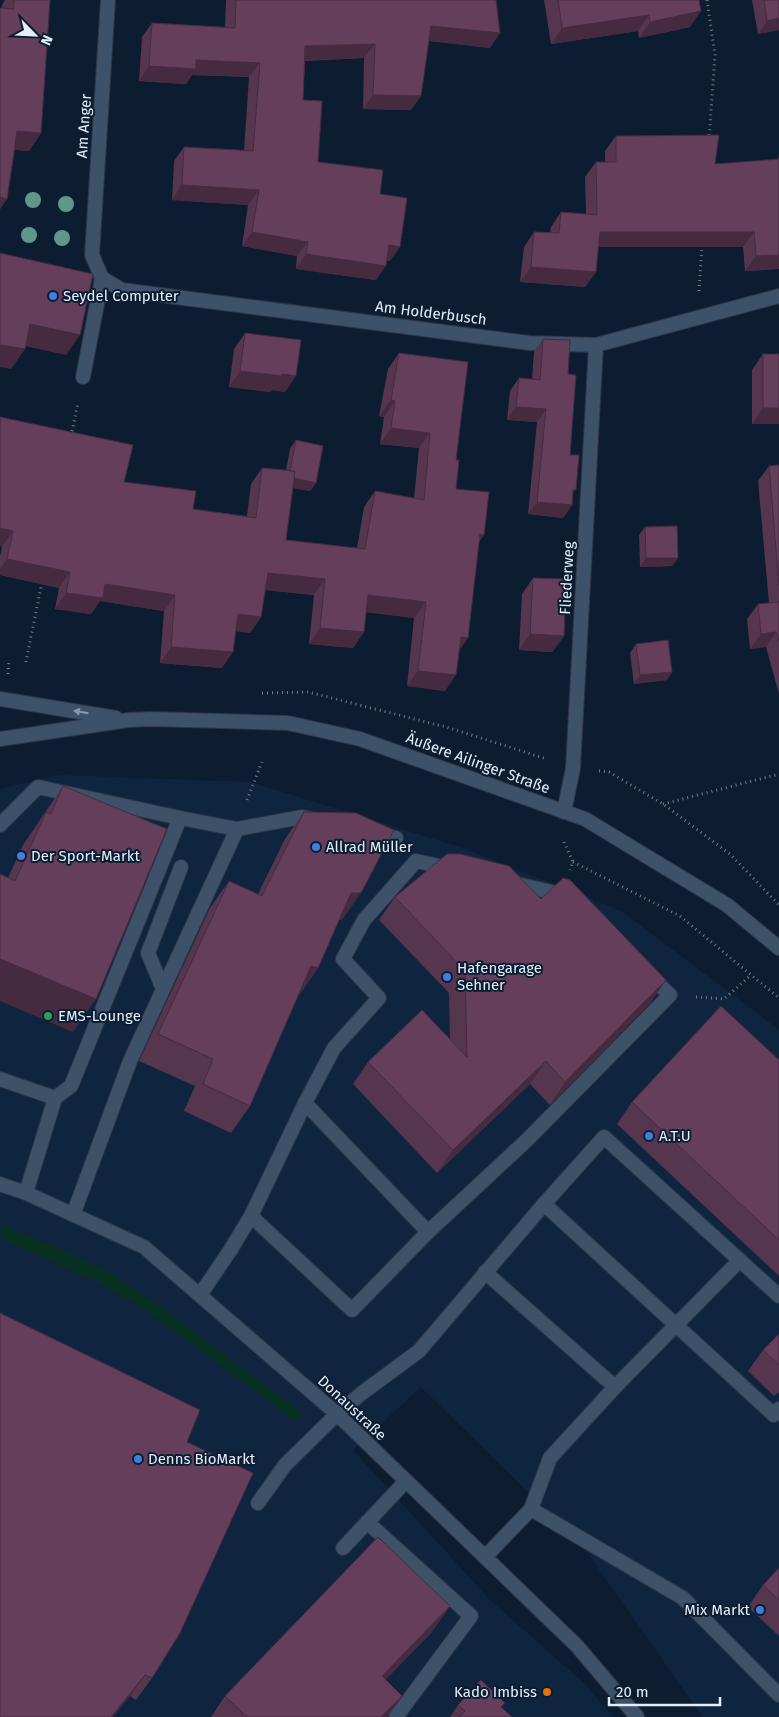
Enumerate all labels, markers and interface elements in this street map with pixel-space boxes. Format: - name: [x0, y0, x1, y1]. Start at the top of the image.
- north arrow: [10, 10, 60, 60]
- text: N: [37, 32, 56, 48]
- street label: Am Anger: [73, 93, 95, 159]
- place label: Seydel Computer: [63, 287, 179, 305]
- marker: Seydel Computer: [47, 290, 59, 302]
- street label: Am Holderbusch: [374, 297, 488, 329]
- street label: Fliederweg: [556, 541, 578, 615]
- one-way arrow: [73, 708, 89, 716]
- street label: Äußere Ailinger Straße: [404, 729, 552, 797]
- place label: Allrad Müller: [326, 838, 413, 856]
- marker: Allrad Müller: [310, 841, 322, 853]
- place label: Der Sport-Markt: [31, 847, 140, 865]
- marker: Der Sport-Markt: [15, 850, 27, 862]
- place label: Hafengarage Sehner: [457, 959, 542, 994]
- marker: Hafengarage Sehner: [441, 971, 453, 983]
- place label: EMS-Lounge: [58, 1007, 141, 1025]
- marker: EMS-Lounge: [42, 1010, 54, 1022]
- place label: A.T.U: [659, 1127, 691, 1145]
- marker: A.T.U: [643, 1130, 655, 1142]
- street label: Donaustraße: [314, 1372, 390, 1444]
- place label: Denns BioMarkt: [148, 1450, 256, 1468]
- marker: Denns BioMarkt: [132, 1453, 144, 1465]
- place label: Mix Markt: [684, 1601, 751, 1619]
- marker: Mix Markt: [754, 1604, 766, 1616]
- scale bar: [609, 1674, 720, 1706]
- place label: Kado Imbiss: [454, 1683, 537, 1701]
- text: 20 m: [616, 1683, 649, 1701]
- marker: Kado Imbiss: [541, 1686, 553, 1698]

